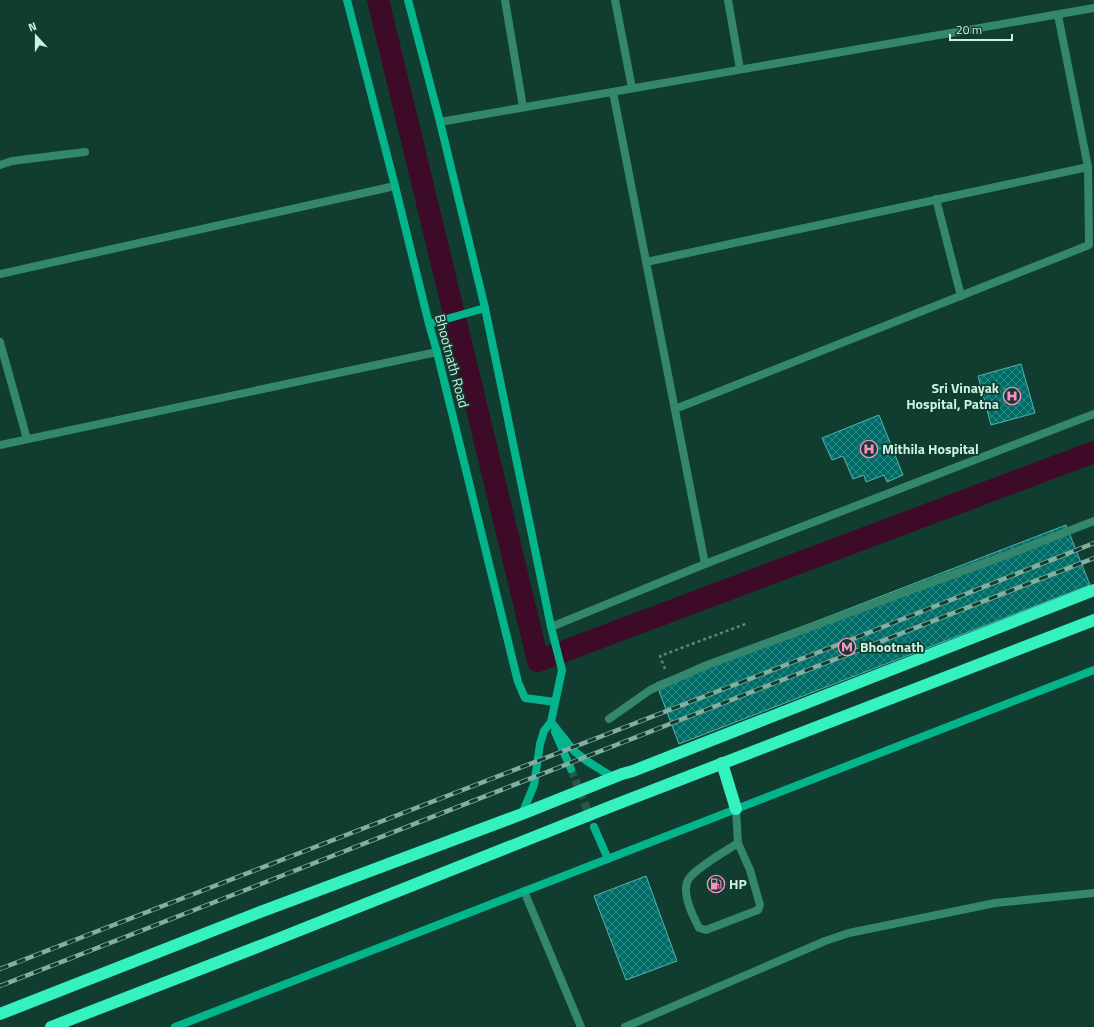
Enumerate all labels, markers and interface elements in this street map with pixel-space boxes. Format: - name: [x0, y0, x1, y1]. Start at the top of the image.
- north arrow: [16, 16, 56, 56]
- scale bar: [950, 16, 1012, 42]
- text: N: [26, 18, 39, 35]
- text: 20 m: [956, 20, 982, 39]
- street label: Bhootnath Road: [430, 312, 475, 410]
- place label: Sri Vinayak Hospital, Patna: [906, 377, 1000, 414]
- hospital icon: Sri Vinayak Hospital, Patna: [1002, 386, 1022, 406]
- place label: Mithila Hospital: [882, 438, 979, 459]
- hospital icon: Mithila Hospital: [859, 439, 879, 459]
- place label: Bhootnath: [860, 636, 924, 657]
- metro station icon: Bhootnath: [837, 637, 857, 657]
- place label: HP: [729, 873, 747, 894]
- fuel station icon: HP: [706, 874, 726, 894]

